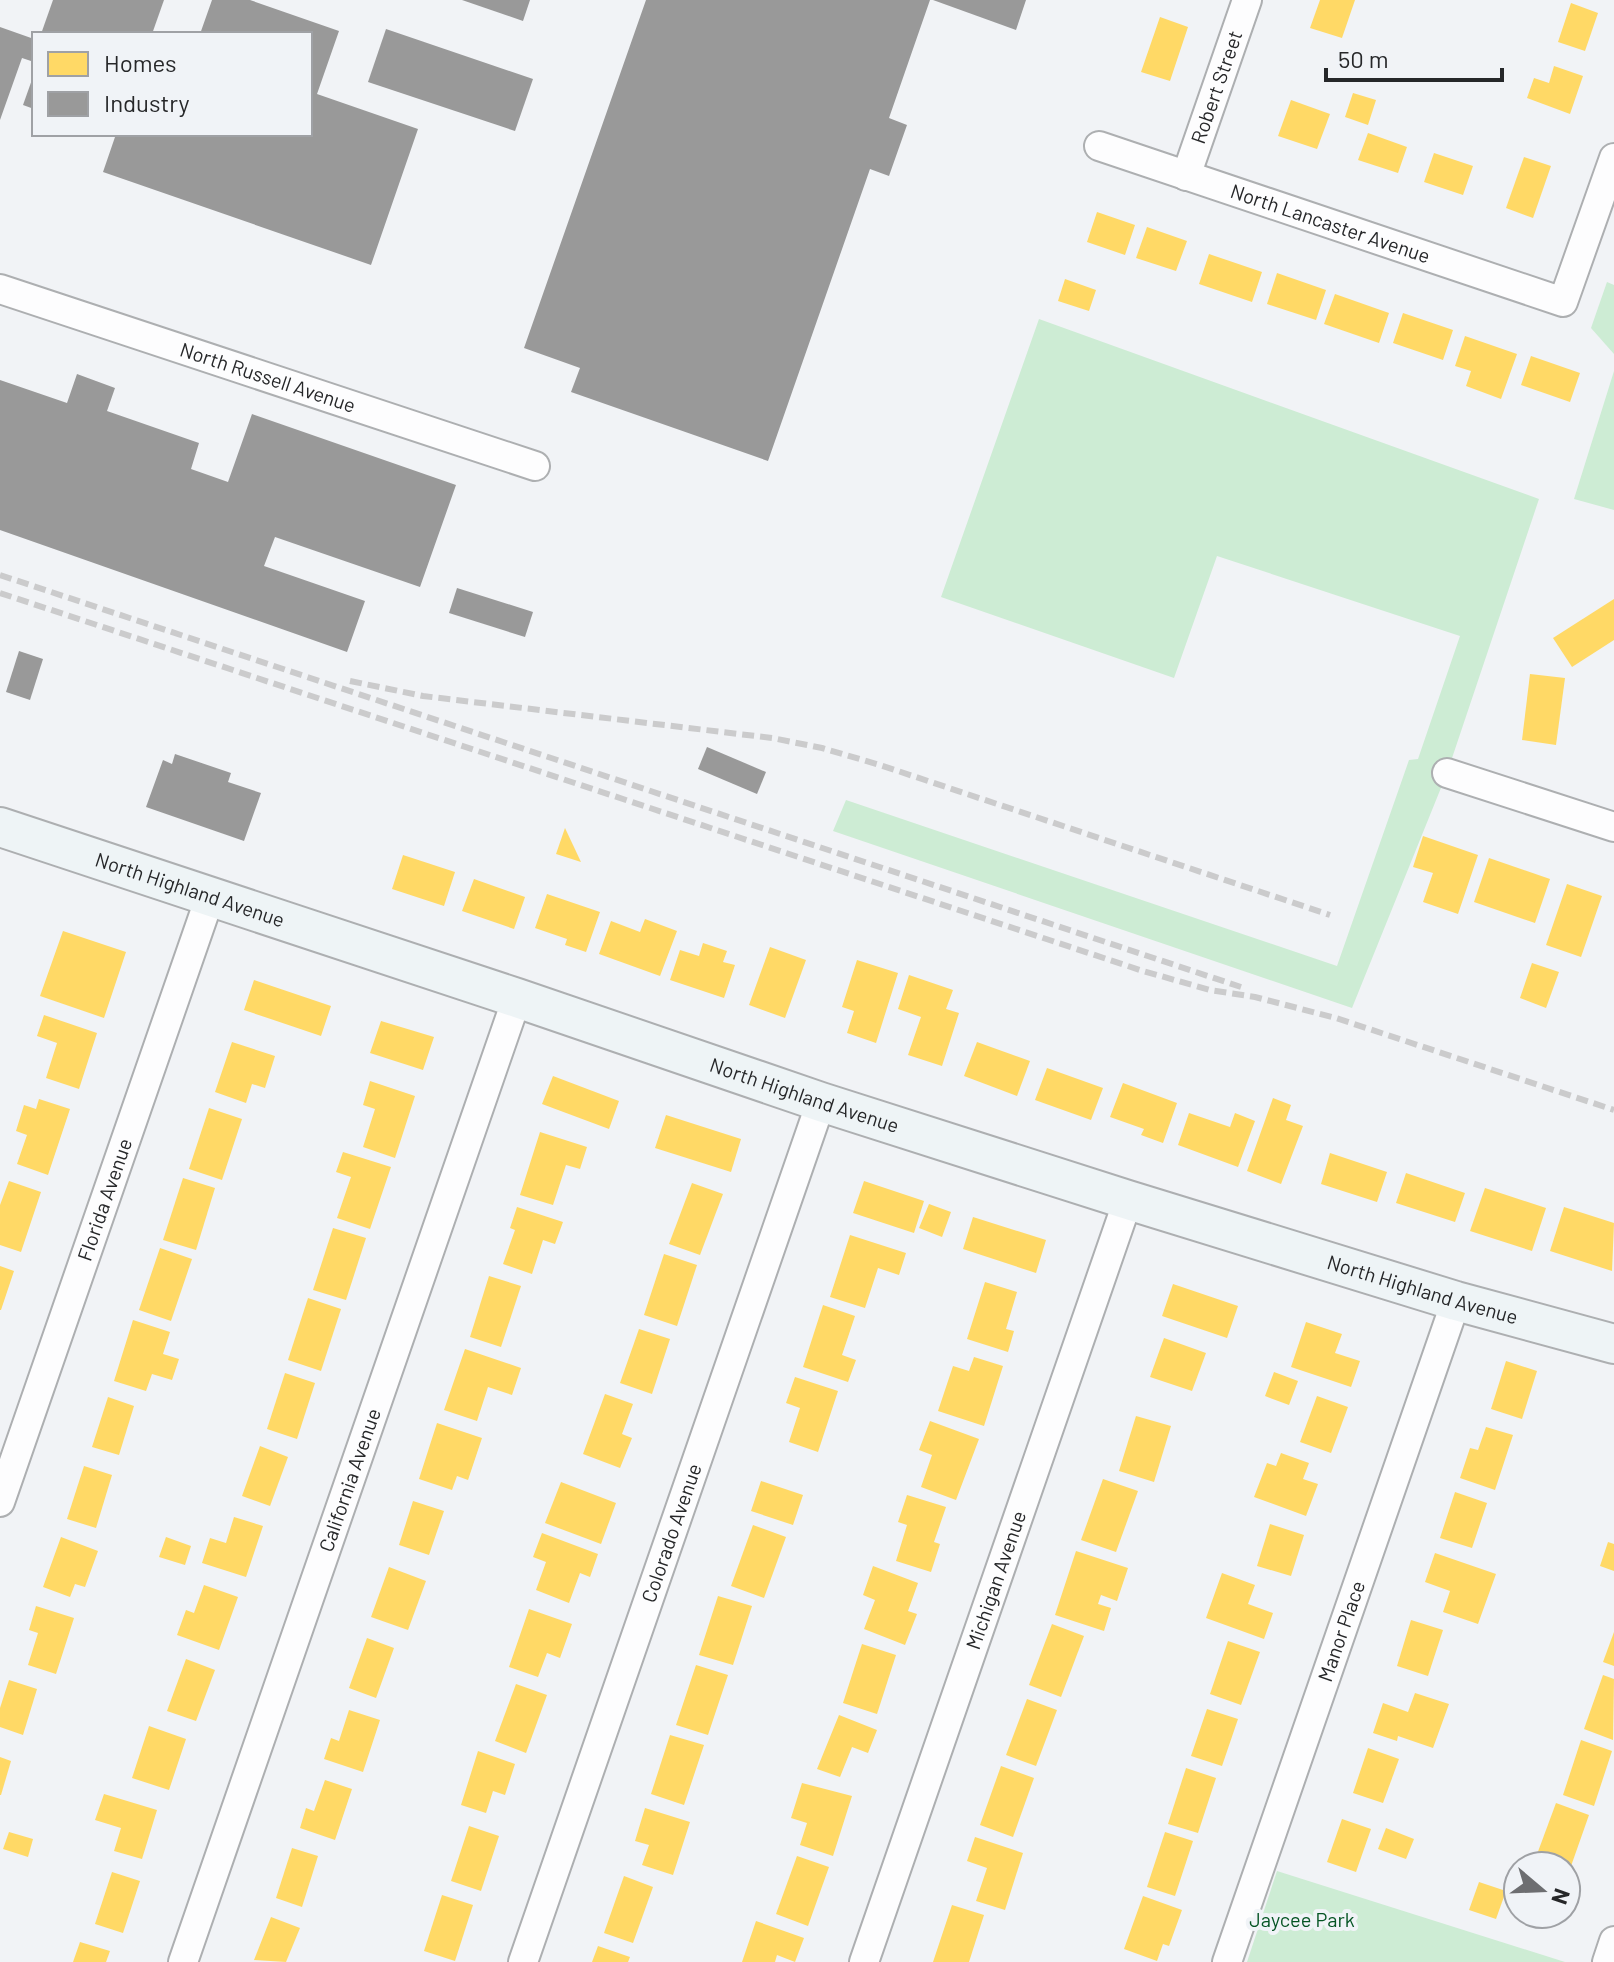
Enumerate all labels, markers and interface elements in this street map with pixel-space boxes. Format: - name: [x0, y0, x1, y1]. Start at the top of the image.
- street label: Robert Street: [1185, 27, 1247, 147]
- legend: [32, 32, 312, 136]
- scale bar: [1326, 32, 1502, 82]
- text: 50 m: [1338, 44, 1389, 73]
- text: Homes: [104, 48, 177, 77]
- text: Industry: [104, 88, 190, 117]
- street label: North Lancaster Avenue: [1228, 178, 1434, 268]
- street label: North Russell Avenue: [177, 336, 359, 417]
- street label: North Highland Avenue: [93, 846, 288, 931]
- street label: North Highland Avenue: [707, 1052, 902, 1137]
- street label: Florida Avenue: [72, 1135, 136, 1264]
- street label: North Highland Avenue: [1325, 1249, 1521, 1328]
- street label: California Avenue: [313, 1405, 385, 1555]
- street label: Colorado Avenue: [636, 1460, 706, 1605]
- street label: Michigan Avenue: [960, 1507, 1030, 1652]
- street label: Manor Place: [1312, 1577, 1369, 1685]
- north arrow: [1502, 1850, 1582, 1930]
- text: N: [1547, 1886, 1577, 1908]
- park label: Jaycee Park: [1249, 1907, 1355, 1931]

